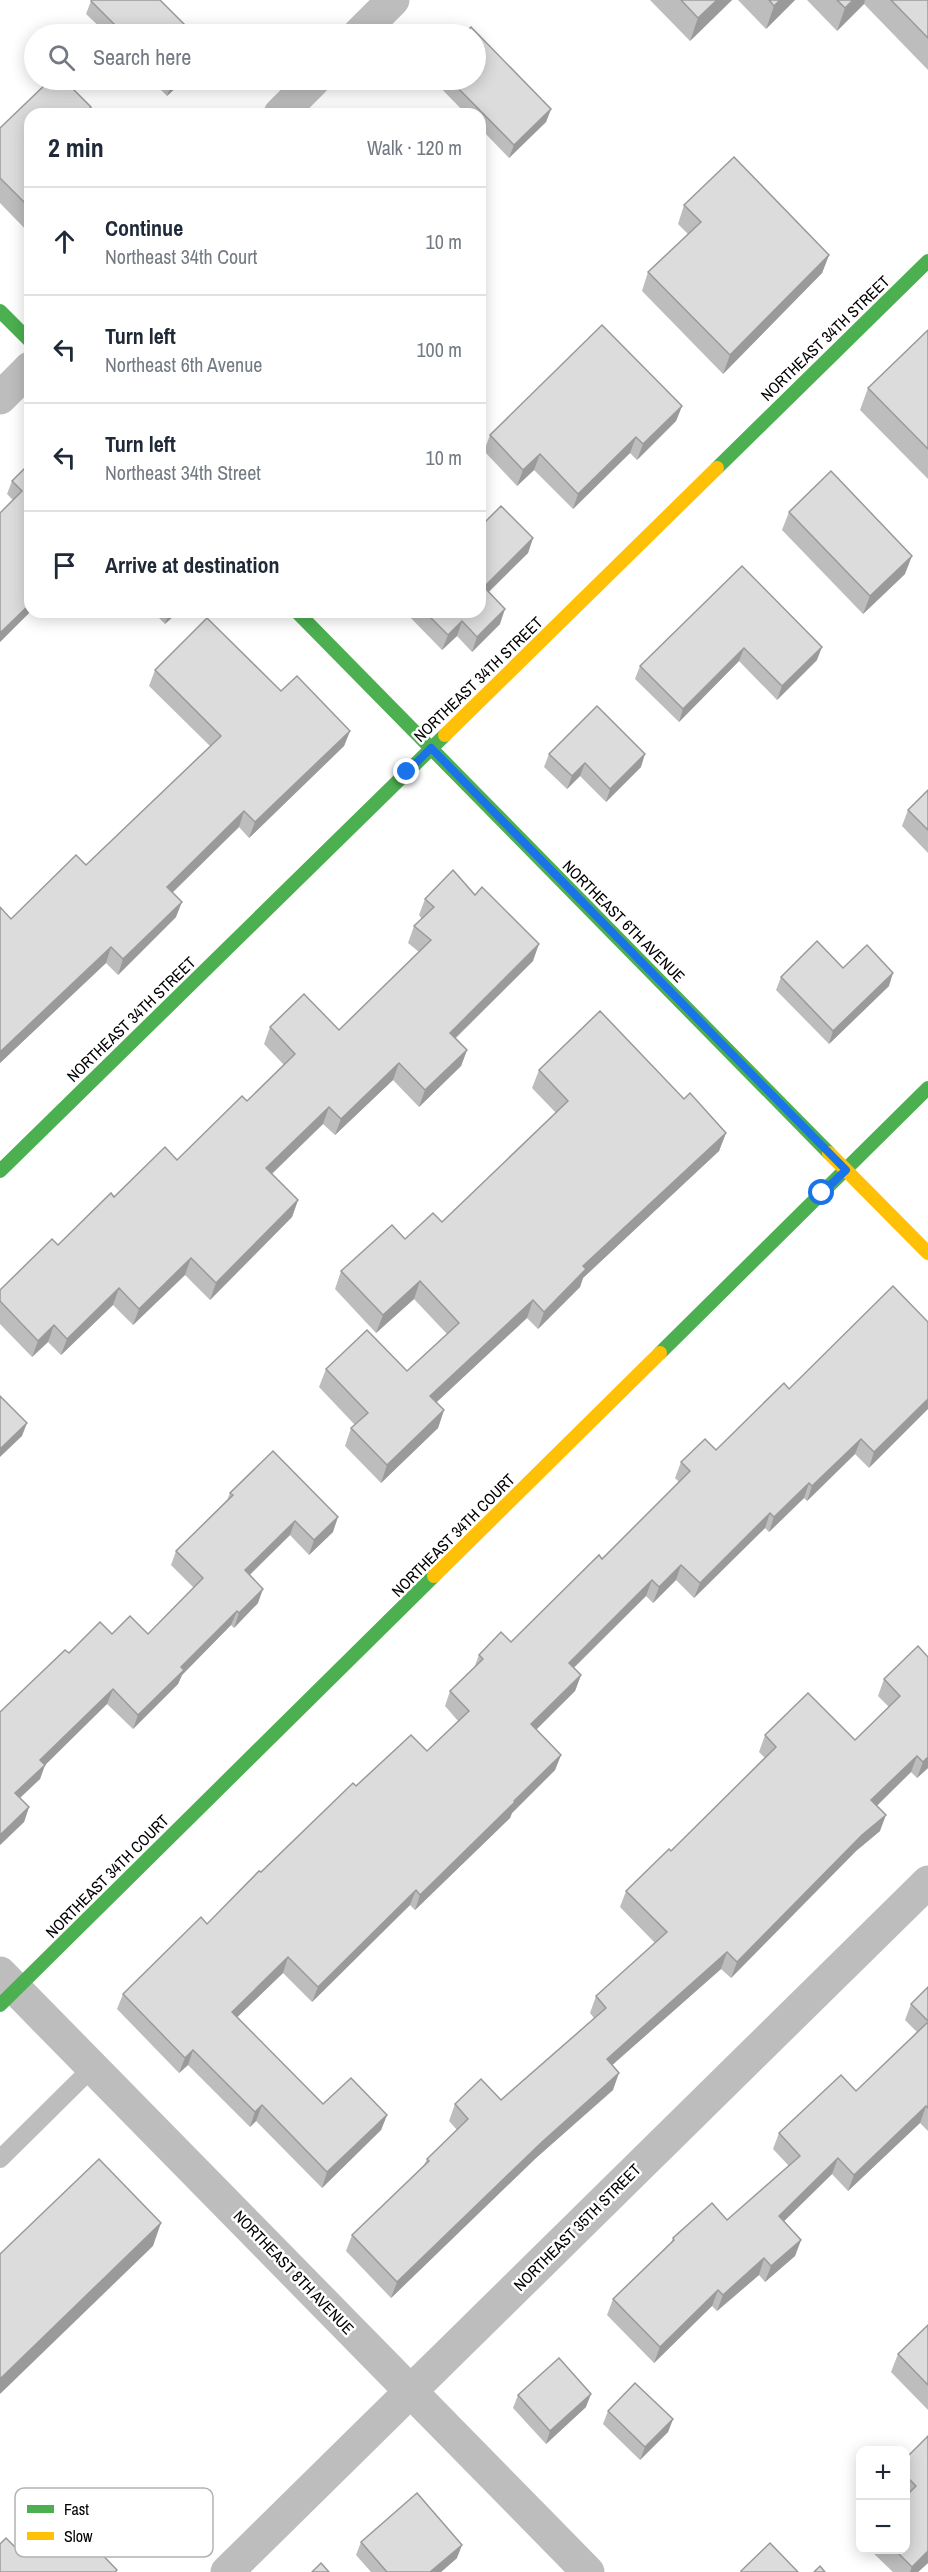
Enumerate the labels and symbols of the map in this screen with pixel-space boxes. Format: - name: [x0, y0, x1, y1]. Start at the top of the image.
- street label: NORTHEAST 34TH STREET: [756, 270, 894, 406]
- street label: NORTHEAST 34TH STREET: [409, 611, 547, 747]
- route end: [393, 758, 419, 784]
- street label: NORTHEAST 6TH AVENUE: [558, 855, 690, 987]
- street label: NORTHEAST 34TH STREET: [62, 951, 200, 1087]
- route start: [808, 1179, 834, 1205]
- street label: NORTHEAST 34TH COURT: [386, 1468, 520, 1602]
- street label: NORTHEAST 34TH COURT: [40, 1809, 174, 1943]
- street label: NORTHEAST 35TH STREET: [509, 2159, 645, 2295]
- street label: NORTHEAST 8TH AVENUE: [229, 2205, 359, 2339]
- legend: [15, 2488, 213, 2557]
- text: Fast: [64, 2498, 89, 2520]
- text: Slow: [64, 2525, 93, 2547]

